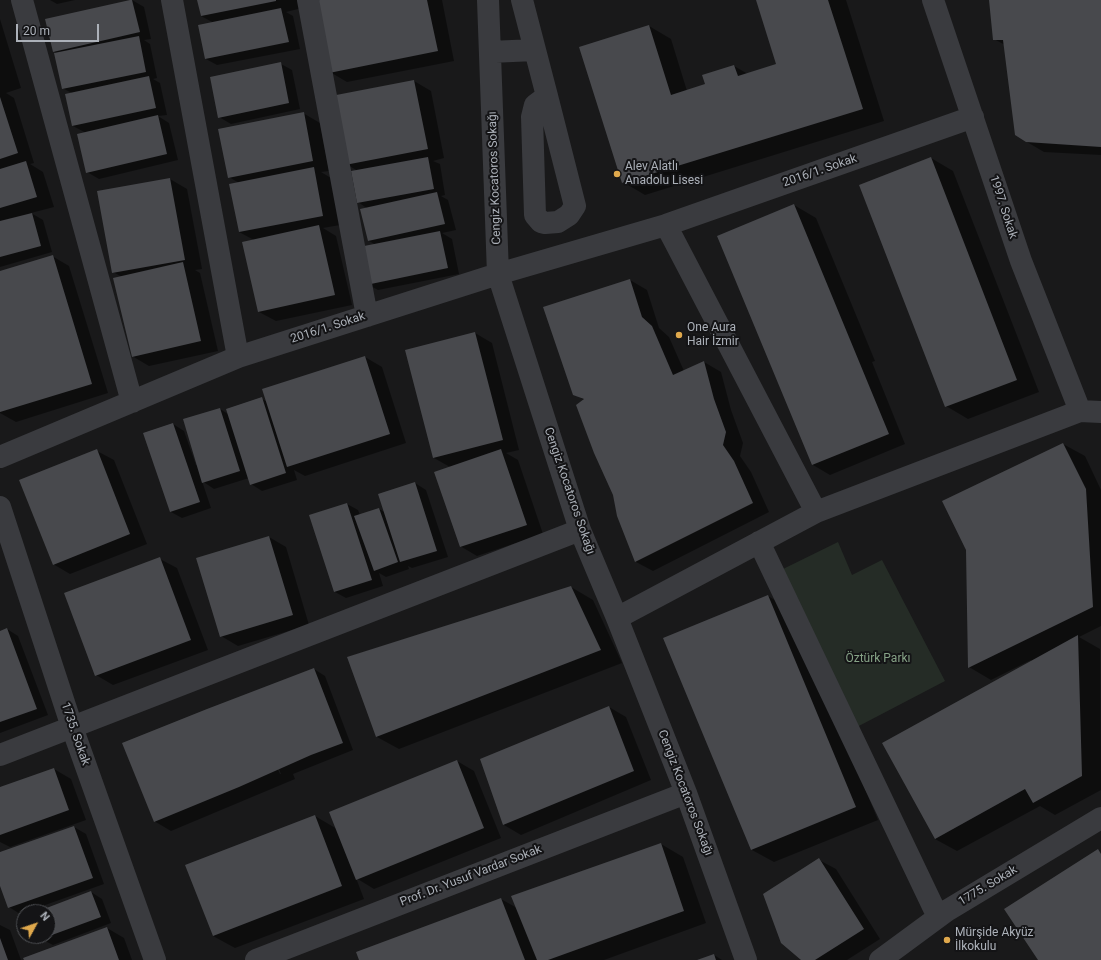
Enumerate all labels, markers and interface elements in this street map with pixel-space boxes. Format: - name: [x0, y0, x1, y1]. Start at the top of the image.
- scale bar: [18, 16, 101, 42]
- text: 20 m: [23, 24, 50, 38]
- street label: Cengiz Kocatoros Sokağı: [485, 111, 505, 245]
- street label: 2016/1. Sokak: [781, 152, 859, 190]
- place label: Alev Alatlı Anadolu Lisesi: [625, 160, 703, 188]
- marker: Alev Alatlı Anadolu Lisesi: [612, 169, 622, 179]
- street label: 1997. Sokak: [986, 173, 1020, 241]
- street label: 2016/1. Sokak: [289, 309, 367, 347]
- place label: One Aura Hair İzmir: [687, 321, 739, 349]
- marker: One Aura Hair İzmir: [674, 330, 684, 340]
- street label: Cengiz Kocatoros Sokağı: [540, 426, 598, 556]
- park label: Öztürk Parkı: [845, 652, 911, 666]
- street label: 1735. Sokak: [57, 701, 93, 767]
- street label: Cengiz Kocatoros Sokağı: [654, 728, 716, 858]
- street label: Prof. Dr. Yusuf Vardar Sokak: [398, 842, 544, 910]
- street label: 1775. Sokak: [956, 863, 1020, 909]
- north arrow: [16, 904, 56, 944]
- text: N: [37, 909, 52, 924]
- place label: Mürşide Akyüz İlkokulu: [955, 926, 1034, 954]
- marker: Mürşide Akyüz İlkokulu: [942, 935, 952, 945]

